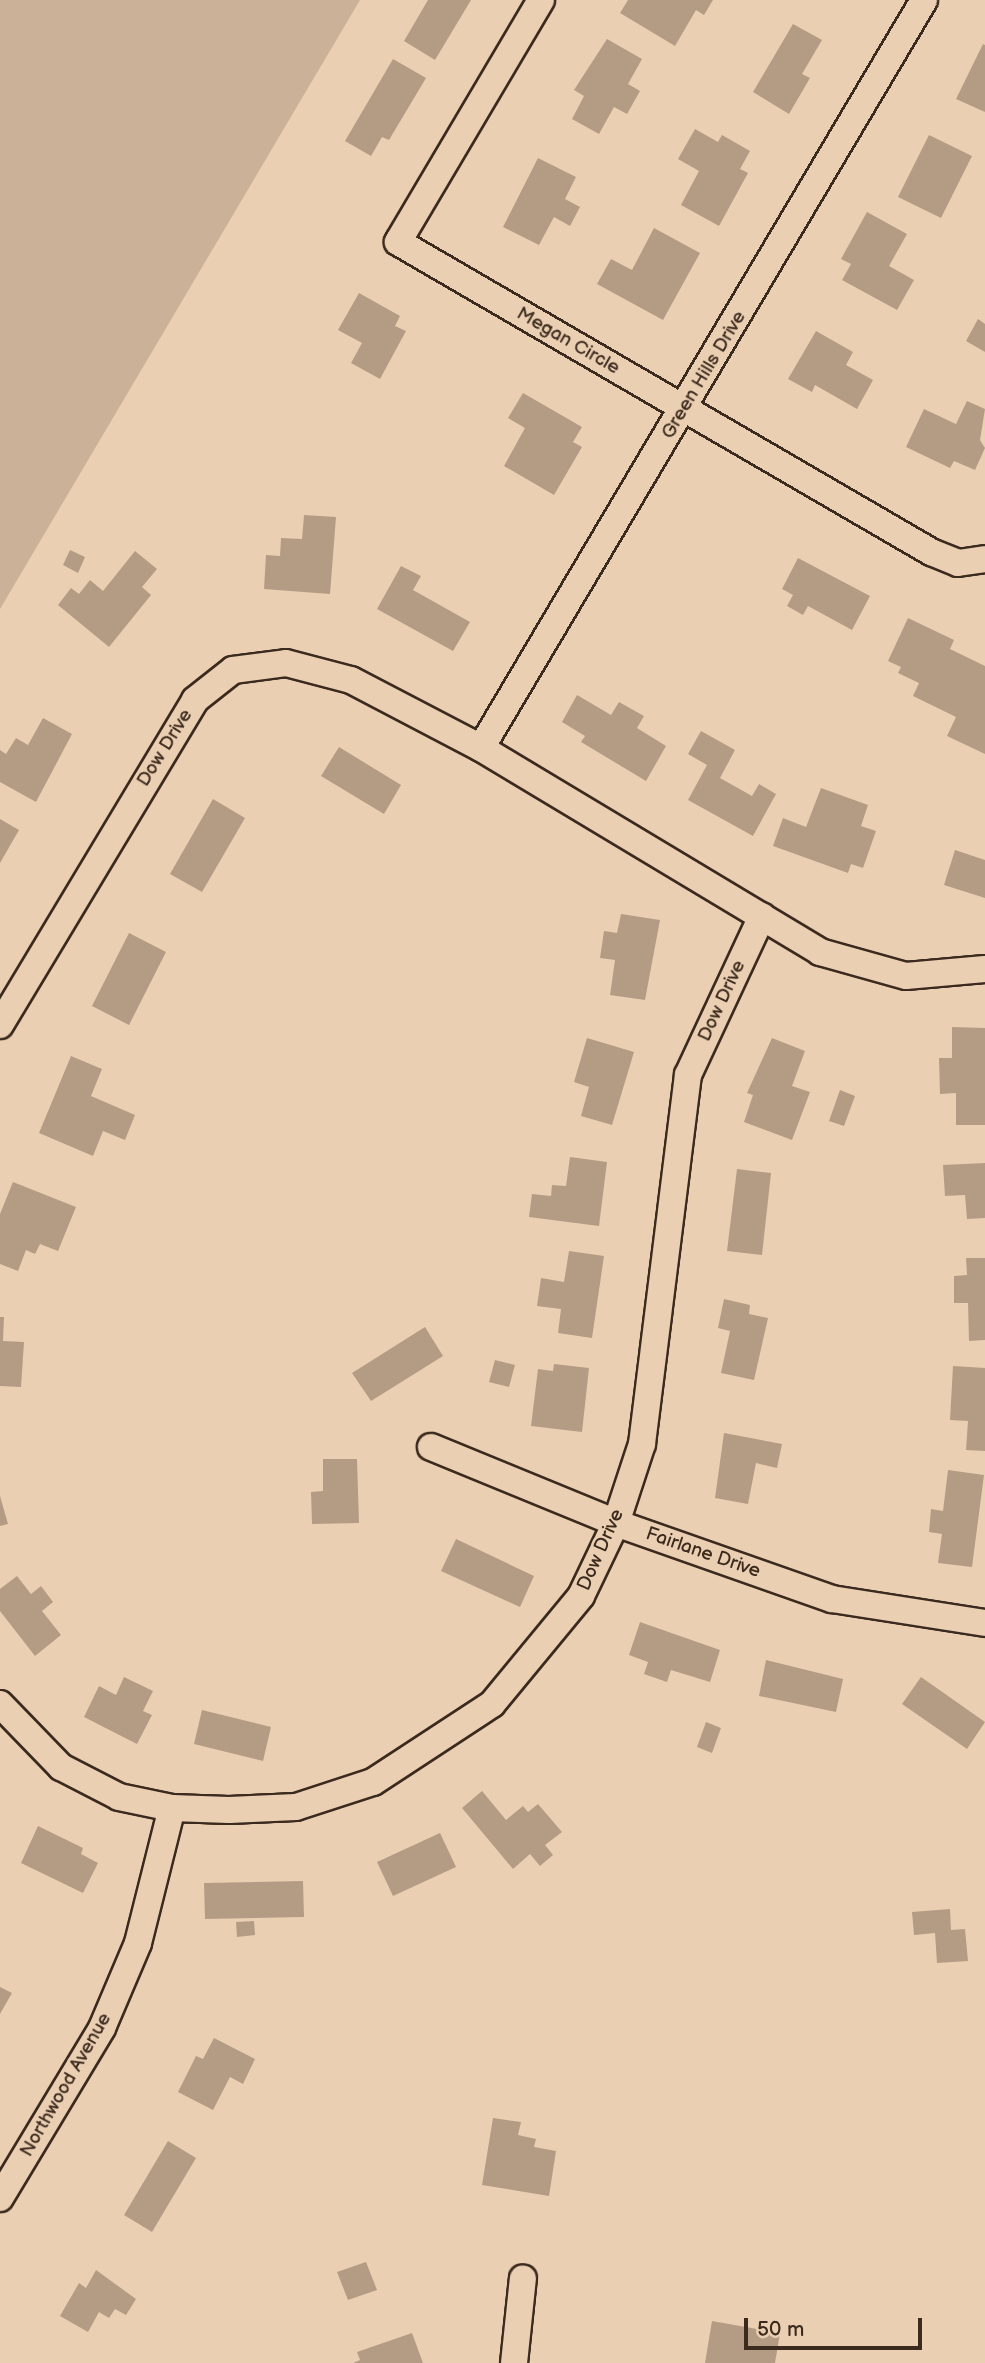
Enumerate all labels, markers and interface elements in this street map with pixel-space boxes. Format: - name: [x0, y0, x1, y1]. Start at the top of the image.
- street label: Megan Circle: [512, 302, 624, 380]
- street label: Green Hills Drive: [657, 307, 751, 443]
- street label: Dow Drive: [132, 705, 198, 791]
- street label: Dow Drive: [693, 957, 751, 1045]
- street label: Dow Drive: [573, 1506, 629, 1594]
- street label: Fairlane Drive: [643, 1523, 763, 1583]
- street label: Northwood Avenue: [16, 2009, 116, 2161]
- scale bar: [747, 2304, 926, 2348]
- text: 50 m: [757, 2317, 804, 2342]

